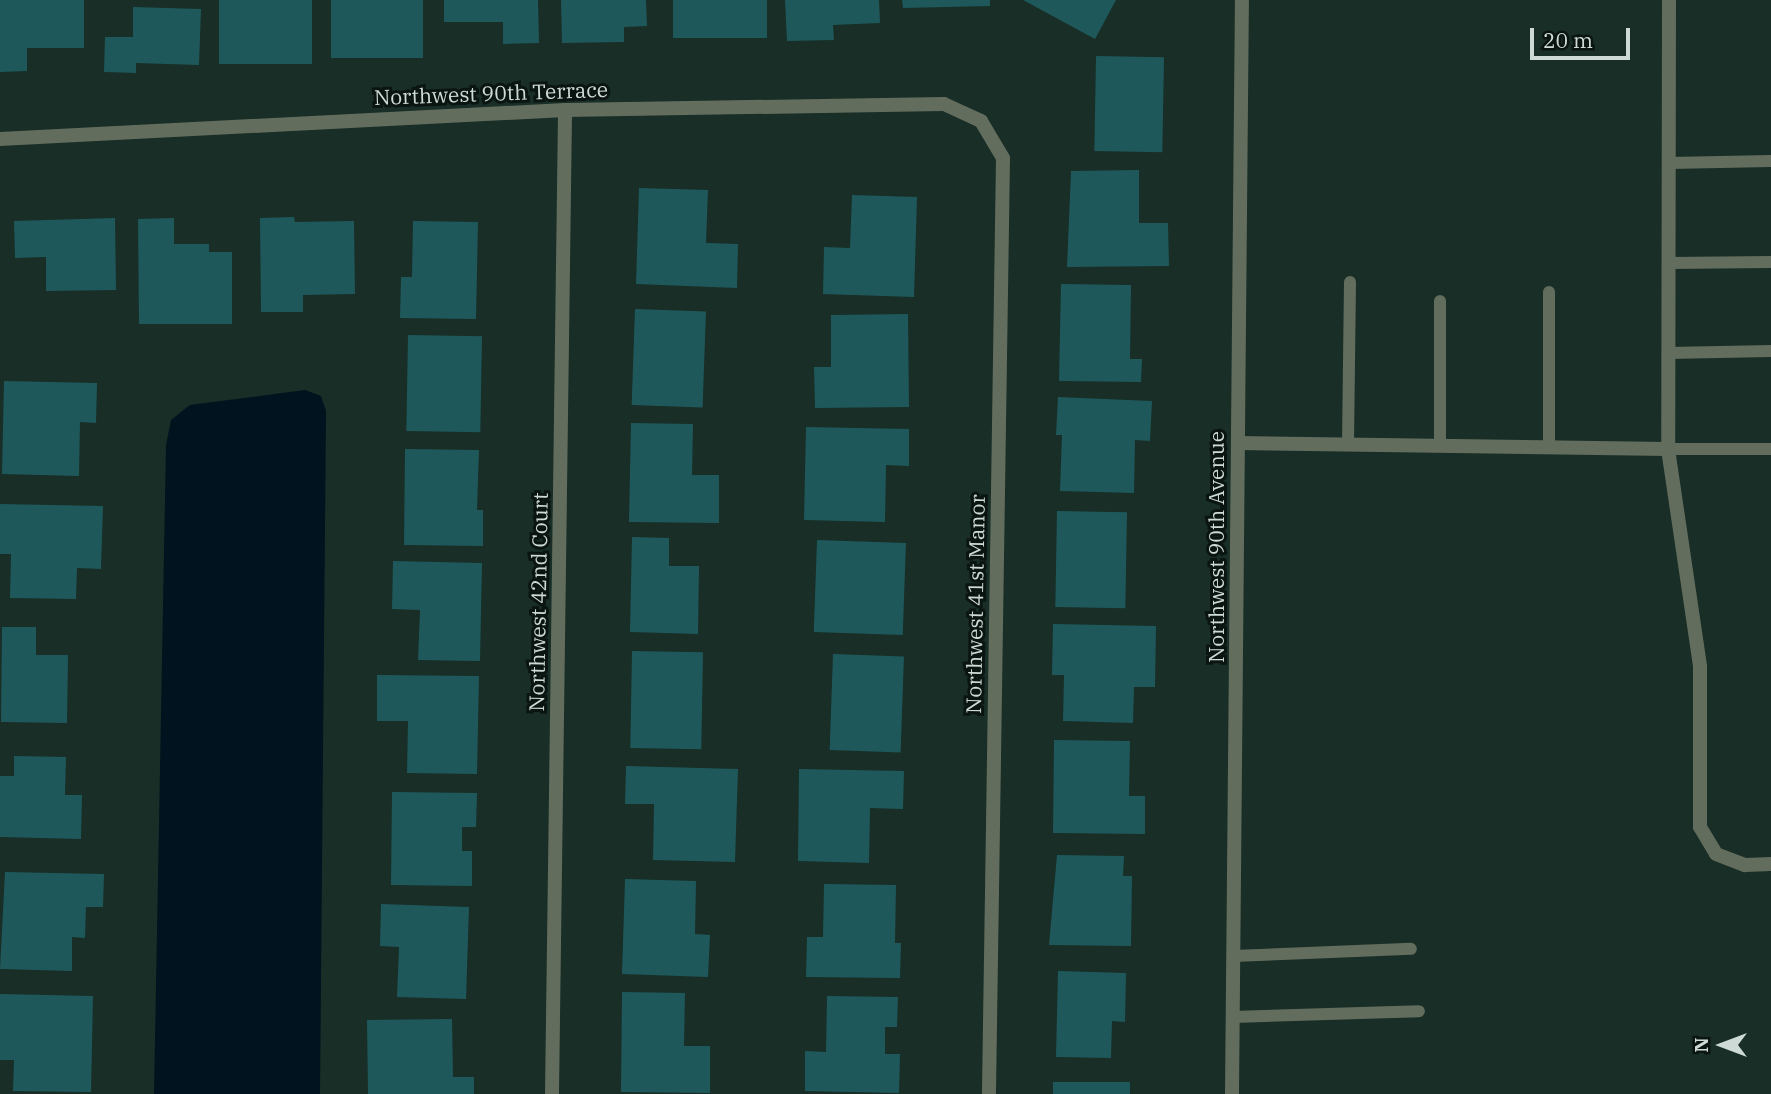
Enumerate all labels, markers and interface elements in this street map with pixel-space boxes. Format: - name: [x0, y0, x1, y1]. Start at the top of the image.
- scale bar: [1533, 14, 1633, 58]
- text: 20 m: [1543, 26, 1593, 54]
- street label: Northwest 90th Terrace: [374, 76, 608, 110]
- street label: Northwest 90th Avenue: [1203, 431, 1229, 663]
- street label: Northwest 42nd Court: [523, 492, 553, 712]
- street label: Northwest 41st Manor: [960, 494, 990, 714]
- north arrow: [1687, 1010, 1757, 1080]
- text: N: [1689, 1037, 1713, 1053]

